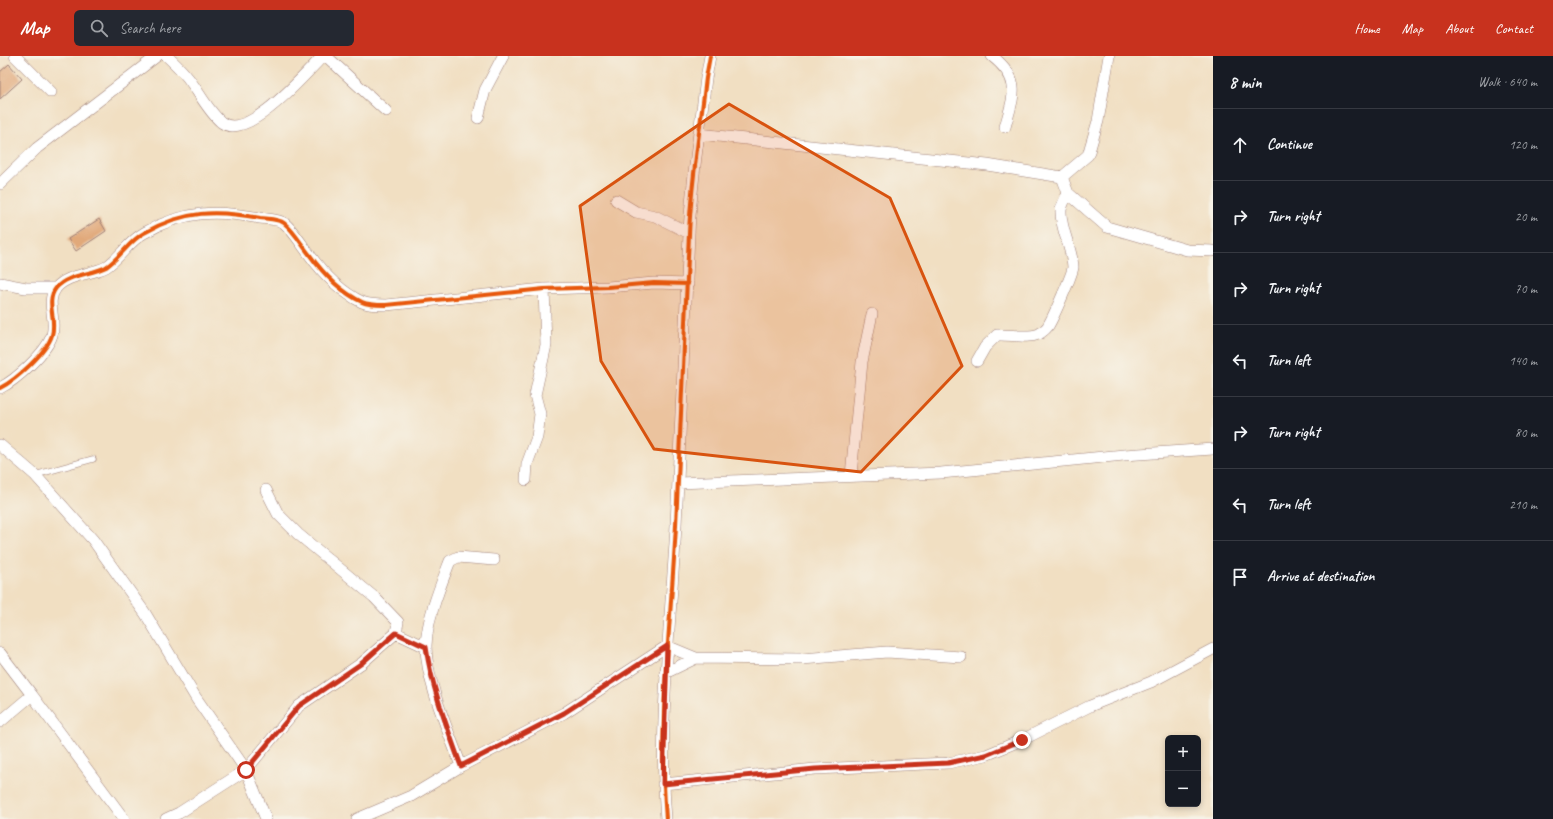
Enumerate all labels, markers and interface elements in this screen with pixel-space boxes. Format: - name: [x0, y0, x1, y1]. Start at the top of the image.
- search box: [74, 10, 354, 46]
- text: Map: [20, 16, 50, 40]
- icon: search: [88, 17, 110, 39]
- text: Search here: [120, 19, 181, 38]
- text: Home: [1354, 20, 1380, 37]
- text: Map: [1402, 20, 1423, 37]
- text: About: [1445, 20, 1473, 37]
- text: Contact: [1495, 20, 1533, 37]
- text: 8 min: [1229, 72, 1262, 93]
- text: Walk · 640 m: [1478, 74, 1537, 90]
- icon: ahead: [1229, 134, 1251, 156]
- text: Continue: [1267, 135, 1312, 154]
- text: 120 m: [1509, 137, 1537, 153]
- icon: right: [1229, 206, 1251, 228]
- text: Turn right: [1267, 207, 1320, 226]
- text: 20 m: [1515, 209, 1537, 225]
- icon: right: [1229, 278, 1251, 300]
- text: Turn right: [1267, 279, 1320, 298]
- text: 70 m: [1515, 281, 1537, 297]
- icon: left: [1229, 350, 1251, 372]
- text: Turn left: [1267, 351, 1310, 370]
- text: 140 m: [1509, 353, 1537, 369]
- icon: right: [1229, 422, 1251, 444]
- text: Turn right: [1267, 423, 1320, 442]
- text: 80 m: [1515, 425, 1537, 441]
- icon: left: [1229, 494, 1251, 516]
- text: Turn left: [1267, 495, 1310, 514]
- text: 210 m: [1509, 497, 1537, 513]
- icon: arrive: [1229, 566, 1251, 588]
- text: Arrive at destination: [1267, 567, 1374, 586]
- route end: [1013, 731, 1031, 749]
- map controls: [1165, 735, 1201, 807]
- button: +: [1165, 735, 1201, 771]
- route start: [237, 761, 255, 779]
- button: −: [1165, 771, 1201, 807]

